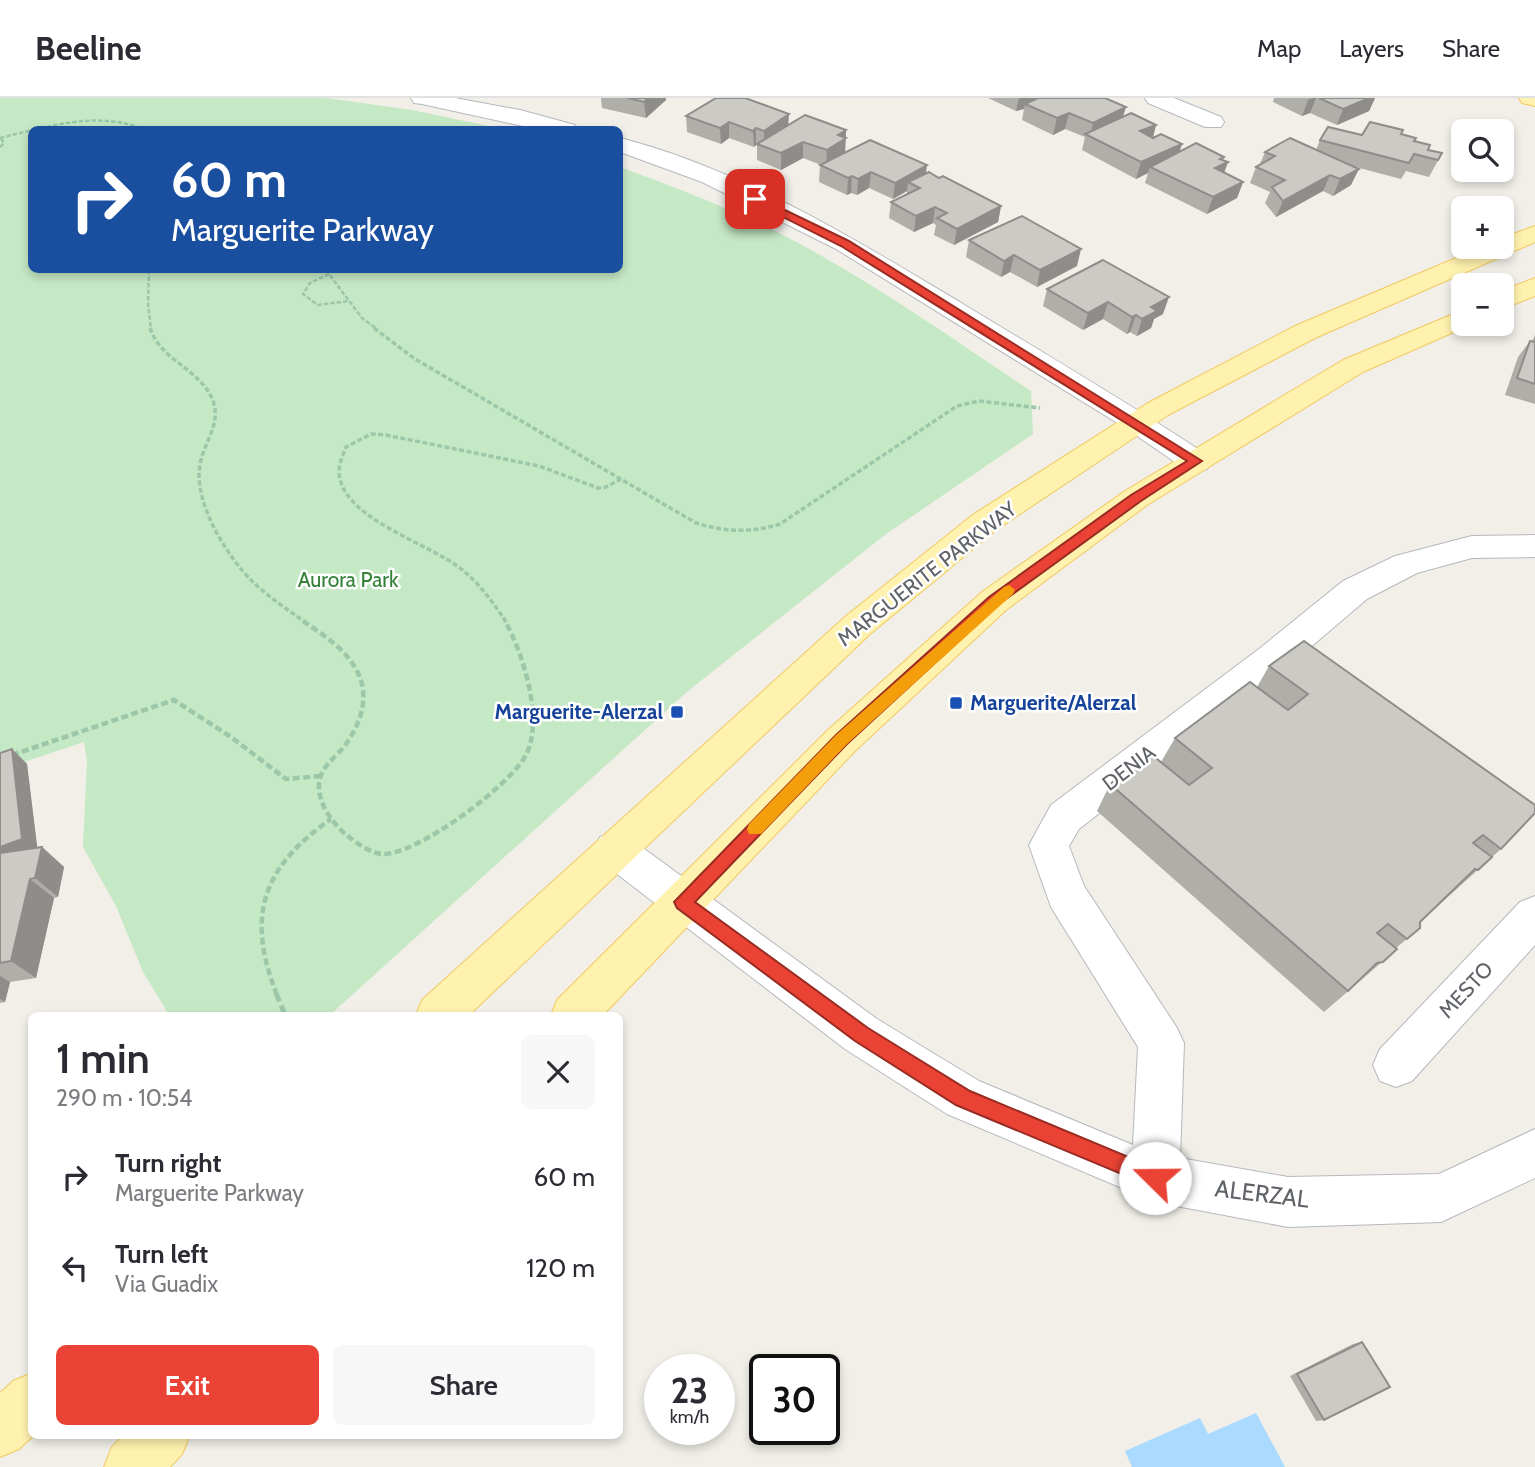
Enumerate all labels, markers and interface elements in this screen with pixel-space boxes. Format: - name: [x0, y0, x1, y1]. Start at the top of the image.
- text: Beeline: [35, 28, 141, 68]
- text: Map: [1257, 34, 1301, 63]
- text: Layers: [1339, 34, 1404, 63]
- text: Share: [1442, 34, 1500, 63]
- map controls: [1451, 119, 1514, 336]
- button: search: [1451, 119, 1514, 182]
- text: 60 m: [171, 150, 287, 209]
- icon: right: [56, 154, 147, 245]
- pin: [725, 169, 785, 229]
- icon: arrive: [736, 180, 774, 218]
- button: +: [1451, 196, 1514, 259]
- text: Marguerite Parkway: [171, 210, 434, 249]
- button: −: [1451, 273, 1514, 336]
- street label: MARGUERITE PARKWAY: [832, 495, 1022, 651]
- park label: Aurora Park: [298, 567, 399, 592]
- place label: Marguerite/Alerzal: [970, 690, 1137, 715]
- marker: Marguerite/Alerzal: [948, 695, 964, 711]
- place label: Marguerite-Alerzal: [495, 699, 663, 724]
- marker: Marguerite-Alerzal: [669, 704, 685, 720]
- street label: DENIA: [1097, 740, 1160, 796]
- street label: MESTO: [1433, 956, 1498, 1023]
- text: 1 min: [56, 1032, 150, 1084]
- button: close: [521, 1035, 595, 1109]
- text: 290 m · 10:54: [56, 1084, 192, 1112]
- position arrow: [1118, 1141, 1192, 1215]
- text: Turn right: [115, 1147, 221, 1179]
- icon: right: [56, 1158, 94, 1196]
- text: 60 m: [533, 1161, 595, 1193]
- street label: ALERZAL: [1213, 1173, 1311, 1214]
- text: Marguerite Parkway: [115, 1179, 304, 1207]
- text: Turn left: [115, 1238, 208, 1270]
- icon: left: [56, 1249, 94, 1287]
- text: 120 m: [526, 1252, 595, 1284]
- text: Via Guadix: [115, 1270, 218, 1298]
- button: Exit: [56, 1345, 319, 1425]
- button: Share: [333, 1345, 595, 1425]
- speed limit sign: 30: [749, 1354, 840, 1445]
- text: 23: [671, 1369, 708, 1412]
- text: km/h: [670, 1406, 709, 1428]

